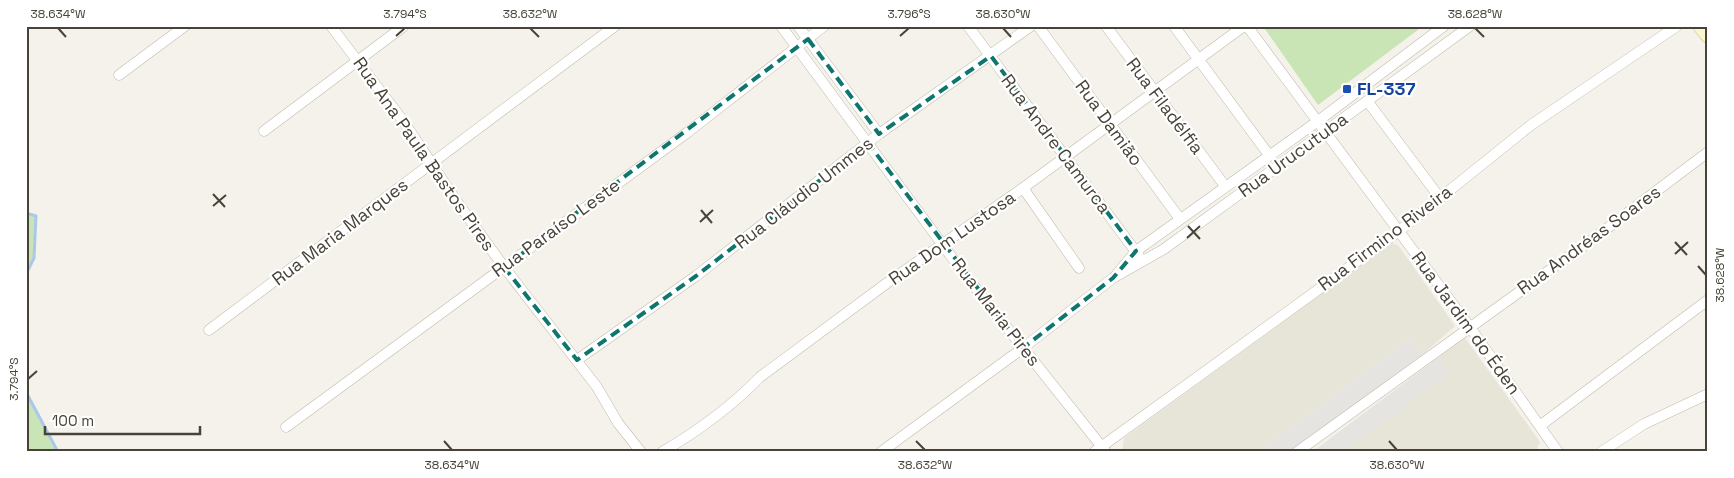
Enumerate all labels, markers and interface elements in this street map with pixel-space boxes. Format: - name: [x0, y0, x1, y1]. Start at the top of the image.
- text: 38.634°W: [31, 6, 86, 22]
- text: 3.794°S: [383, 6, 427, 22]
- text: 38.632°W: [503, 6, 558, 22]
- text: 3.796°S: [887, 6, 931, 22]
- text: 38.630°W: [975, 6, 1031, 22]
- text: 38.628°W: [1448, 6, 1503, 22]
- street label: Rua Ana Paula Bastos Pires: [348, 52, 500, 255]
- street label: Rua Filadélfia: [1122, 53, 1209, 159]
- street label: Rua Andre Camurca: [996, 69, 1116, 218]
- street label: Rua Damião: [1070, 75, 1148, 170]
- place label: FL-337: [1357, 77, 1415, 100]
- marker: FL-337: [1341, 83, 1353, 95]
- street label: Rua Urucutuba: [1233, 107, 1352, 202]
- street label: Rua Cláudio Ummes: [730, 131, 877, 254]
- street label: Rua Maria Marques: [267, 173, 412, 290]
- street label: Rua Paraíso Leste: [487, 173, 624, 282]
- street label: Rua Firmino Riveira: [1313, 180, 1456, 296]
- street label: Rua Andréas Soares: [1512, 180, 1665, 299]
- street label: Rua Dom Lustosa: [884, 185, 1020, 290]
- street label: Rua Jardim do Éden: [1407, 247, 1526, 399]
- text: 38.628°W: [1712, 247, 1728, 302]
- street label: Rua Maria Pires: [947, 253, 1046, 370]
- text: 3.794°S: [6, 357, 22, 401]
- scale bar: [45, 403, 200, 435]
- text: 100 m: [52, 411, 94, 430]
- text: 38.634°W: [425, 457, 480, 473]
- text: 38.632°W: [898, 457, 953, 473]
- text: 38.630°W: [1369, 457, 1425, 473]

